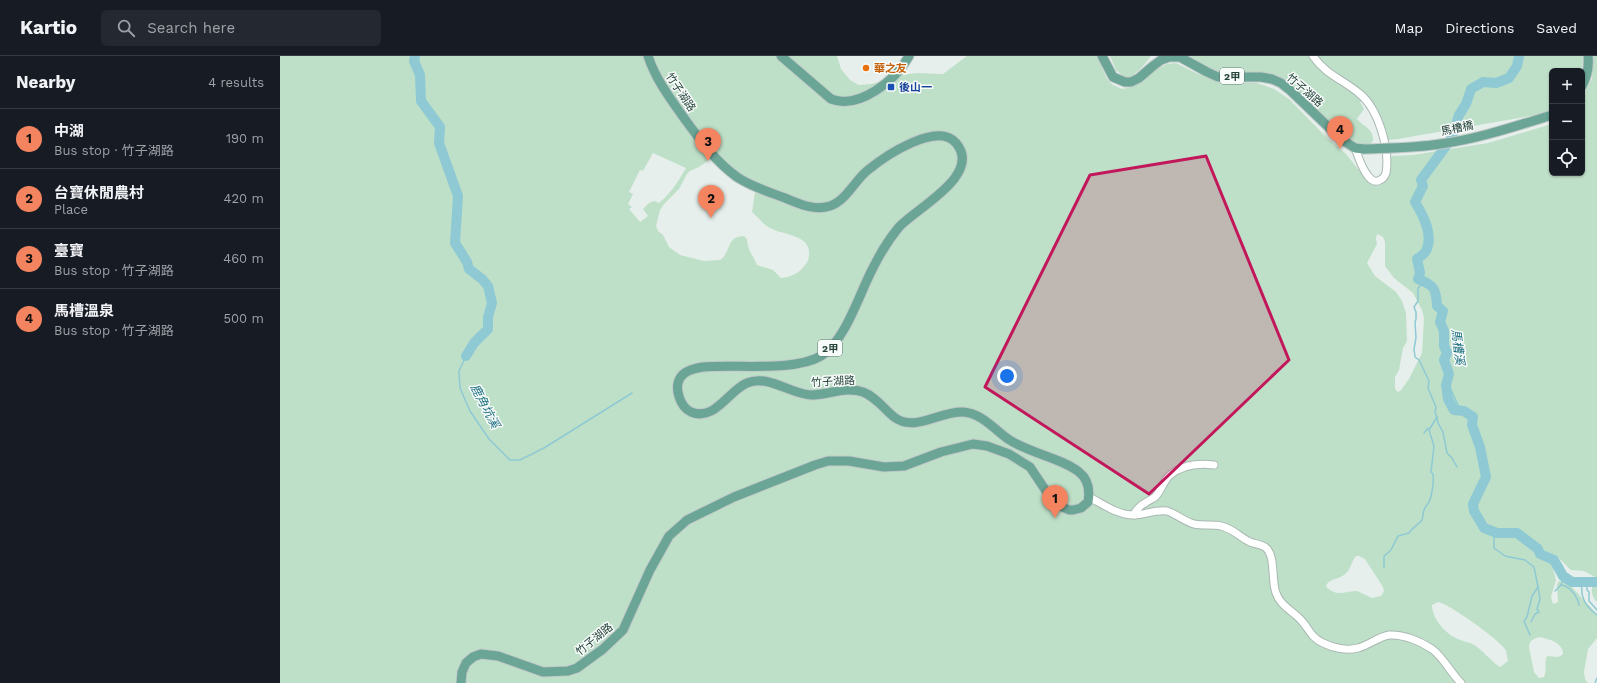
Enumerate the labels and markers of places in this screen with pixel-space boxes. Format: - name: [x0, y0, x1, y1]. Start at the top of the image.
- place label: 華之友: [874, 62, 907, 75]
- marker: 華之友: [861, 63, 871, 73]
- place label: 後山一: [899, 81, 932, 94]
- marker: 後山一: [886, 82, 896, 92]
- pin: 4: [1327, 116, 1353, 149]
- pin: 3: [695, 128, 721, 161]
- pin: 2: [698, 185, 724, 218]
- pin: 1: [1042, 485, 1068, 518]

